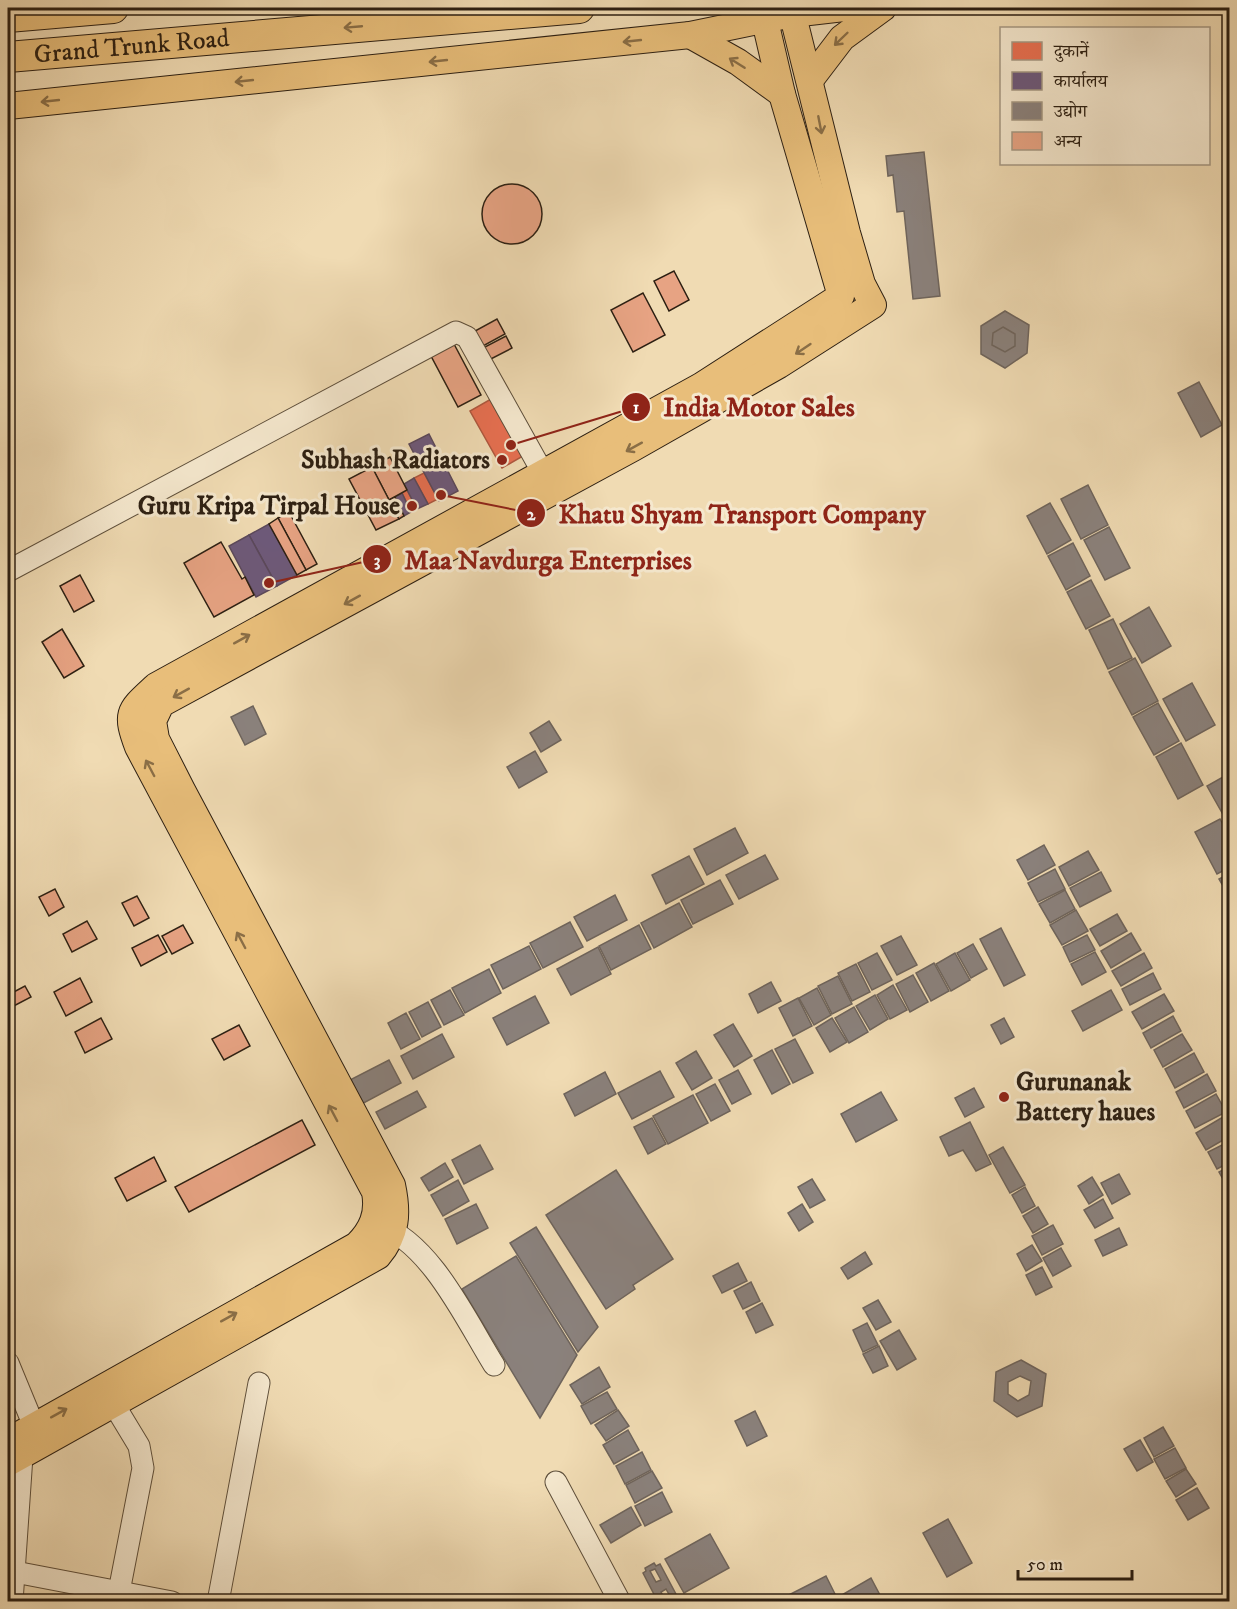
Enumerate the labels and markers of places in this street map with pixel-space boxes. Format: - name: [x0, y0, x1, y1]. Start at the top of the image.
- callout: India Motor Sales: [621, 384, 866, 429]
- place label: Subhash Radiators: [301, 444, 490, 477]
- marker: Subhash Radiators: [495, 453, 509, 467]
- place label: Guru Kripa Tirpal House: [138, 490, 400, 523]
- callout: Khatu Shyam Transport Company: [516, 491, 937, 536]
- marker: Guru Kripa Tirpal House: [405, 499, 419, 513]
- callout: Maa Navdurga Enterprises: [362, 537, 704, 582]
- place label: Gurunanak Battery haues: [1016, 1066, 1156, 1129]
- marker: Gurunanak Battery haues: [997, 1090, 1011, 1104]

